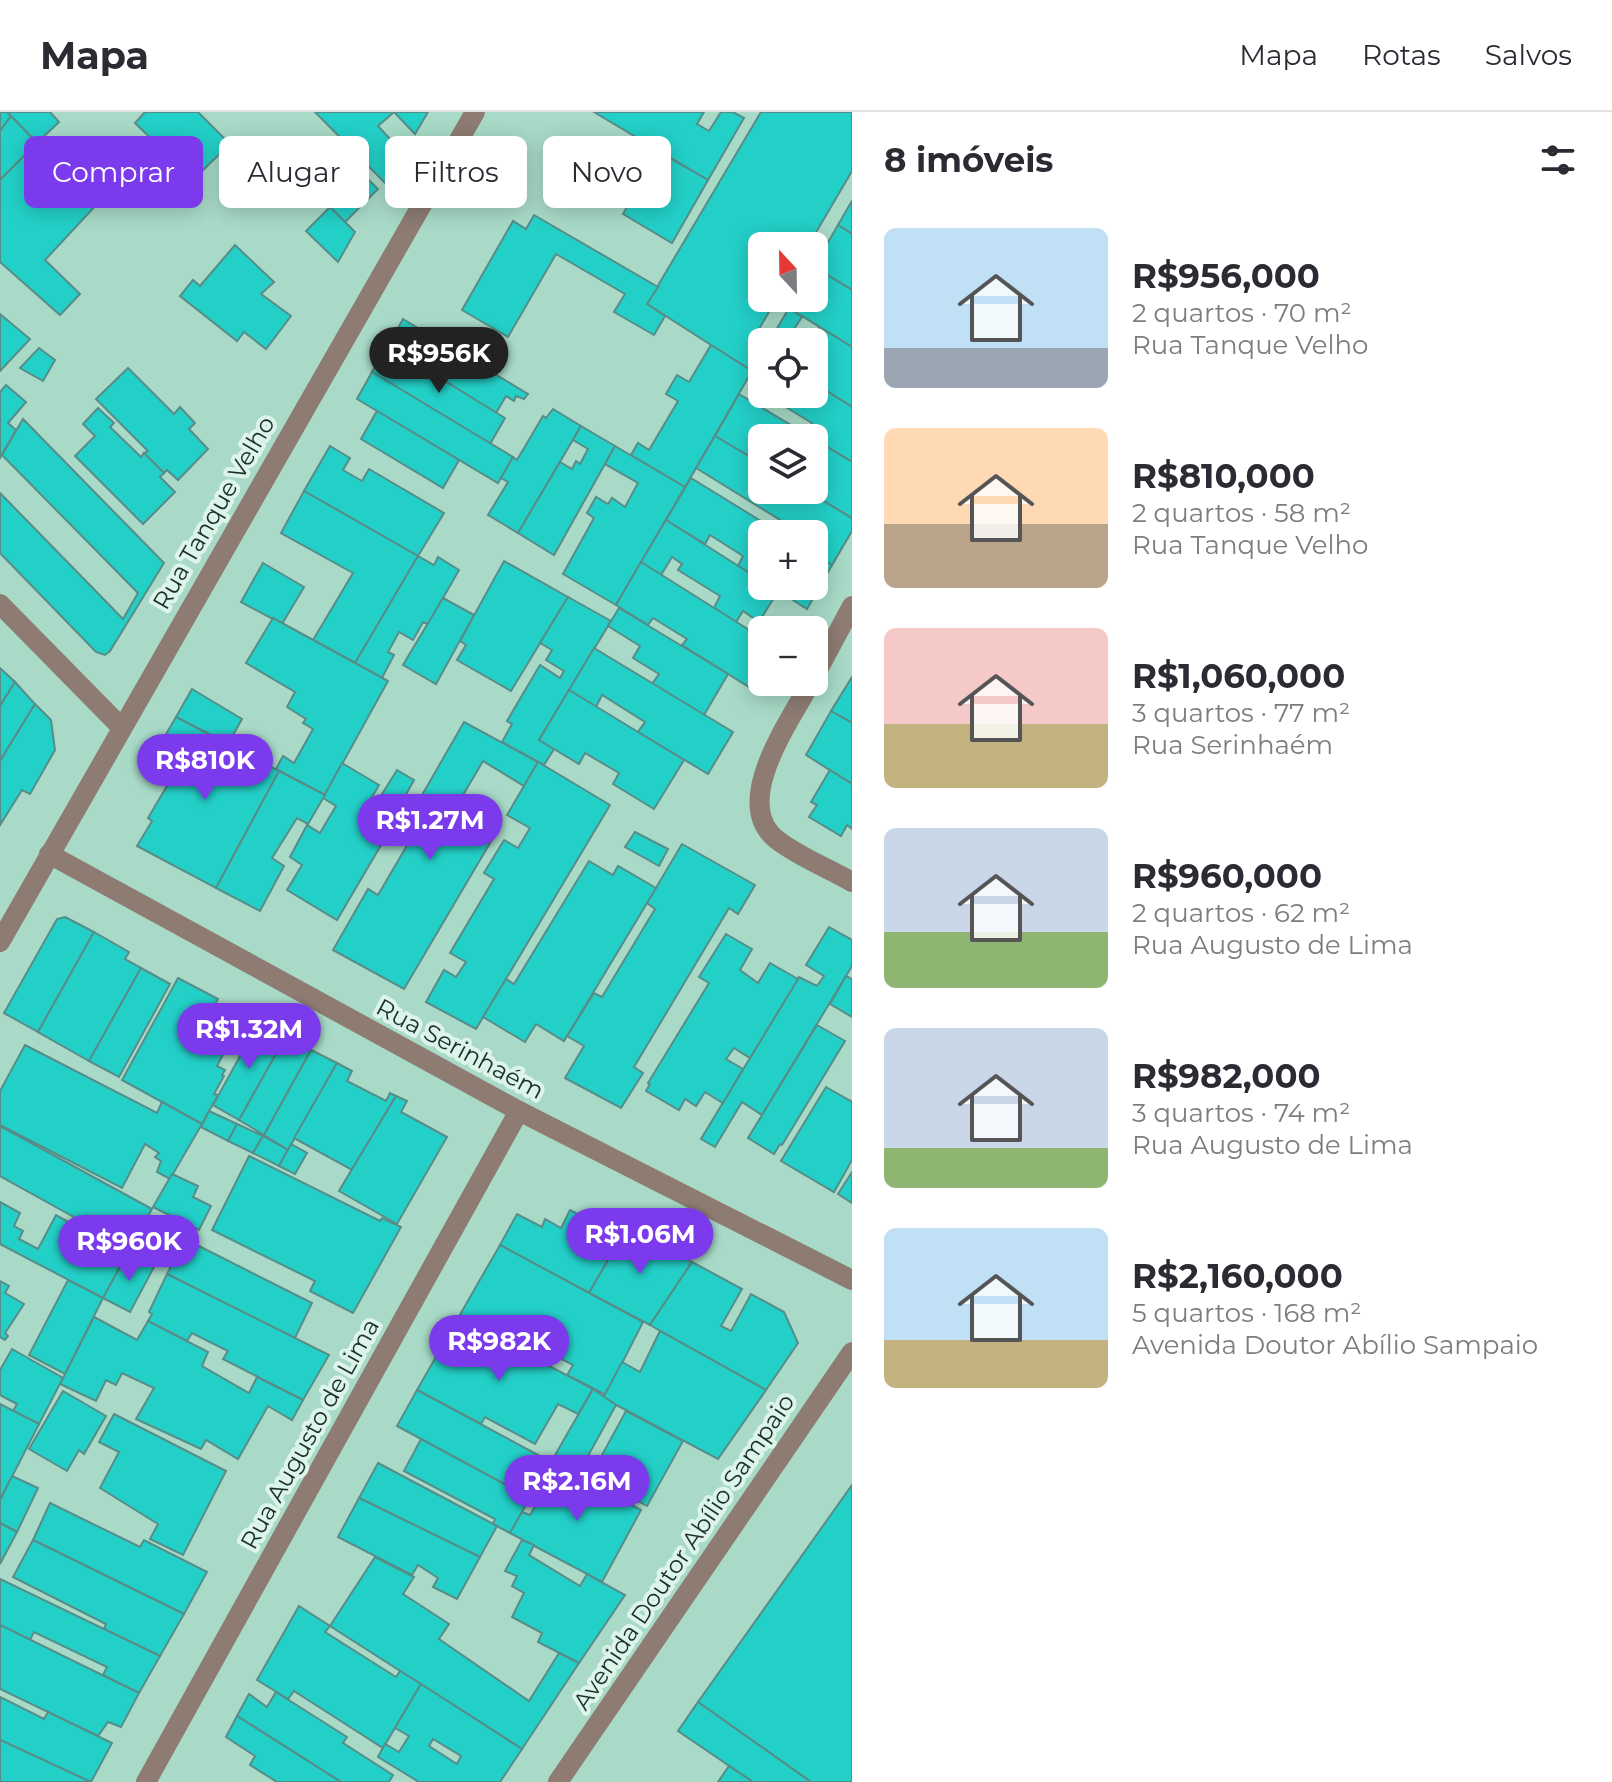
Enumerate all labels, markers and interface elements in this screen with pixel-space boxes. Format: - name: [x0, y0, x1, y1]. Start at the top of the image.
- text: Mapa: [40, 32, 149, 79]
- text: Mapa: [1239, 38, 1318, 72]
- text: Rotas: [1362, 38, 1441, 72]
- text: Salvos: [1485, 38, 1572, 72]
- chip: Comprar: [24, 136, 203, 208]
- chip: Alugar: [219, 136, 369, 208]
- chip: Filtros: [385, 136, 527, 208]
- chip: Novo: [543, 136, 671, 208]
- icon: filters: [1536, 138, 1580, 182]
- text: 8 imóveis: [884, 139, 1053, 181]
- north arrow: [748, 232, 828, 312]
- map controls: [748, 232, 828, 696]
- text: R$956,000: [1132, 255, 1320, 297]
- icon: home: [948, 260, 1044, 356]
- text: 2 quartos · 70 m²: [1132, 297, 1352, 329]
- pin: R$956K: [374, 327, 504, 395]
- button: locate: [748, 328, 828, 408]
- text: Rua Tanque Velho: [1132, 329, 1368, 361]
- text: R$956K: [387, 337, 491, 369]
- street label: Rua Tanque Velho: [146, 411, 281, 615]
- button: layers: [748, 424, 828, 504]
- text: R$810,000: [1132, 455, 1315, 497]
- icon: home: [948, 460, 1044, 556]
- text: 2 quartos · 58 m²: [1132, 497, 1351, 529]
- button: +: [748, 520, 828, 600]
- text: Rua Tanque Velho: [1132, 529, 1368, 561]
- button: −: [748, 616, 828, 696]
- text: R$1,060,000: [1132, 655, 1345, 697]
- icon: home: [948, 660, 1044, 756]
- text: 3 quartos · 77 m²: [1132, 697, 1350, 729]
- text: Rua Serinhaém: [1132, 729, 1333, 761]
- pin: R$810K: [140, 734, 270, 802]
- text: R$810K: [155, 744, 255, 776]
- pin: R$1.27M: [356, 794, 504, 862]
- text: R$1.27M: [376, 804, 485, 836]
- text: R$960,000: [1132, 855, 1322, 897]
- icon: home: [948, 860, 1044, 956]
- text: 2 quartos · 62 m²: [1132, 897, 1350, 929]
- text: Rua Augusto de Lima: [1132, 929, 1413, 961]
- street label: Rua Serinhaém: [371, 992, 549, 1105]
- pin: R$1.32M: [175, 1003, 323, 1071]
- text: R$1.32M: [195, 1013, 303, 1045]
- text: R$982,000: [1132, 1055, 1321, 1097]
- icon: home: [948, 1060, 1044, 1156]
- text: 3 quartos · 74 m²: [1132, 1097, 1350, 1129]
- text: Rua Augusto de Lima: [1132, 1129, 1413, 1161]
- pin: R$1.06M: [566, 1208, 714, 1276]
- pin: R$960K: [64, 1215, 194, 1283]
- text: R$1.06M: [584, 1218, 696, 1250]
- text: R$960K: [76, 1225, 182, 1257]
- text: R$2,160,000: [1132, 1255, 1343, 1297]
- icon: home: [948, 1260, 1044, 1356]
- text: 5 quartos · 168 m²: [1132, 1297, 1361, 1329]
- street label: Rua Augusto de Lima: [234, 1313, 385, 1554]
- pin: R$982K: [434, 1315, 564, 1383]
- text: R$982K: [447, 1325, 551, 1357]
- text: Avenida Doutor Abílio Sampaio: [1132, 1329, 1538, 1361]
- street label: Avenida Doutor Abílio Sampaio: [567, 1388, 800, 1715]
- pin: R$2.16M: [503, 1455, 651, 1523]
- text: R$2.16M: [522, 1465, 632, 1497]

